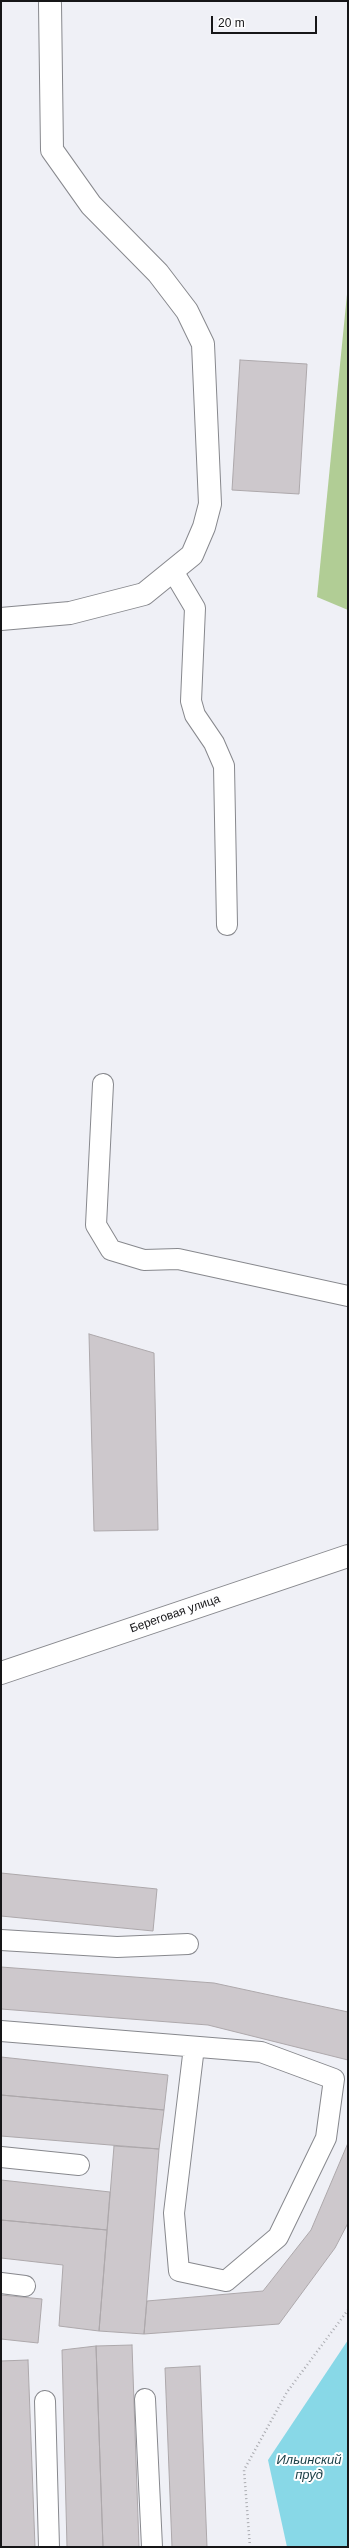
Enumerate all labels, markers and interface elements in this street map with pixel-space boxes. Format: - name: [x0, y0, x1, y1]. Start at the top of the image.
- scale bar: [213, 8, 319, 34]
- text: 20 m: [218, 16, 245, 30]
- street label: Береговая улица: [128, 1592, 222, 1636]
- water label: Ильинский пруд: [277, 2452, 341, 2483]

